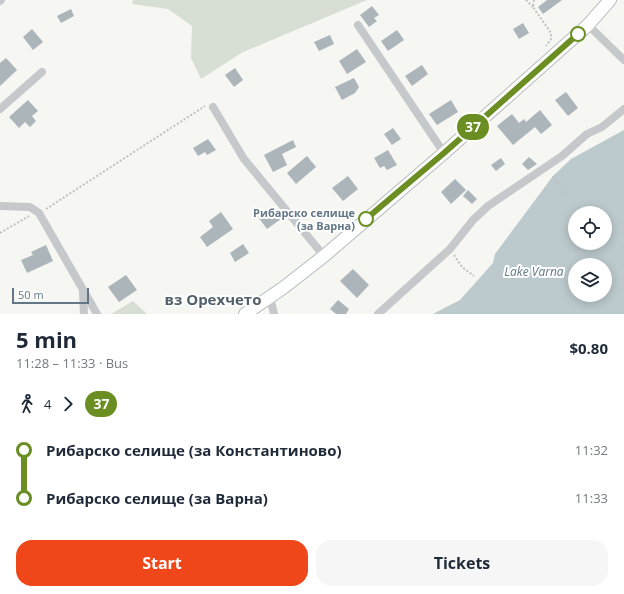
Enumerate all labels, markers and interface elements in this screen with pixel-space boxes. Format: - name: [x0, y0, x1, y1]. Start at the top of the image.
- unlabelled marker: [570, 26, 586, 42]
- line badge: 37: [455, 114, 491, 140]
- text: 37: [465, 117, 481, 136]
- place label: Рибарско селище (за Варна): [253, 205, 355, 233]
- map controls: [568, 206, 612, 302]
- button: locate: [568, 206, 612, 250]
- marker: Рибарско селище (за Варна): [358, 211, 374, 227]
- button: layers: [568, 258, 612, 302]
- water label: Lake Varna: [504, 263, 564, 280]
- scale bar: [12, 286, 89, 305]
- text: 50 m: [18, 287, 44, 302]
- district label: вз Орехчето: [165, 289, 261, 309]
- text: 5 min: [16, 324, 77, 354]
- text: $0.80: [569, 338, 608, 358]
- text: 11:28 – 11:33 · Bus: [16, 354, 128, 372]
- icon: walk: [16, 393, 38, 415]
- icon: forward: [57, 393, 79, 415]
- text: 37: [93, 394, 109, 413]
- text: 4: [44, 395, 51, 413]
- text: Рибарско селище (за Константиново): [46, 440, 342, 460]
- text: 11:32: [575, 441, 608, 459]
- text: Рибарско селище (за Варна): [46, 488, 268, 508]
- text: 11:33: [575, 489, 608, 507]
- button: Start: [16, 540, 308, 586]
- button: Tickets: [316, 540, 608, 586]

